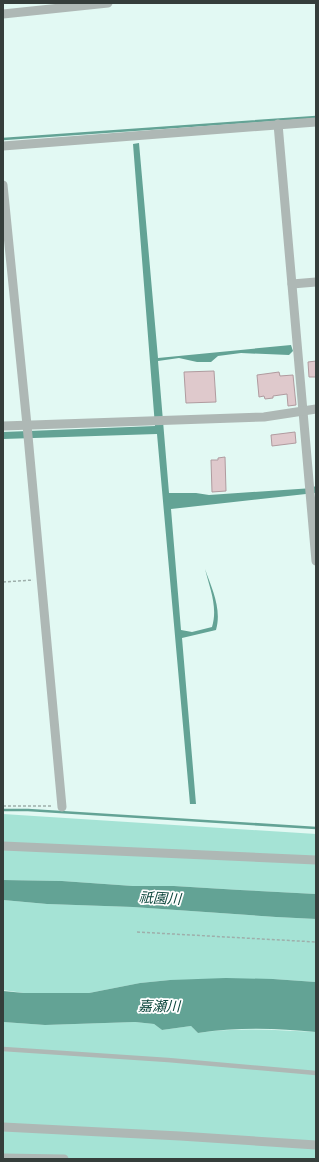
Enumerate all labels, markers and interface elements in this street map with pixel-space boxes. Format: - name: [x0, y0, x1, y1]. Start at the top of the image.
- water label: 祇園川: [139, 889, 183, 908]
- water label: 嘉瀬川: [138, 998, 182, 1015]

